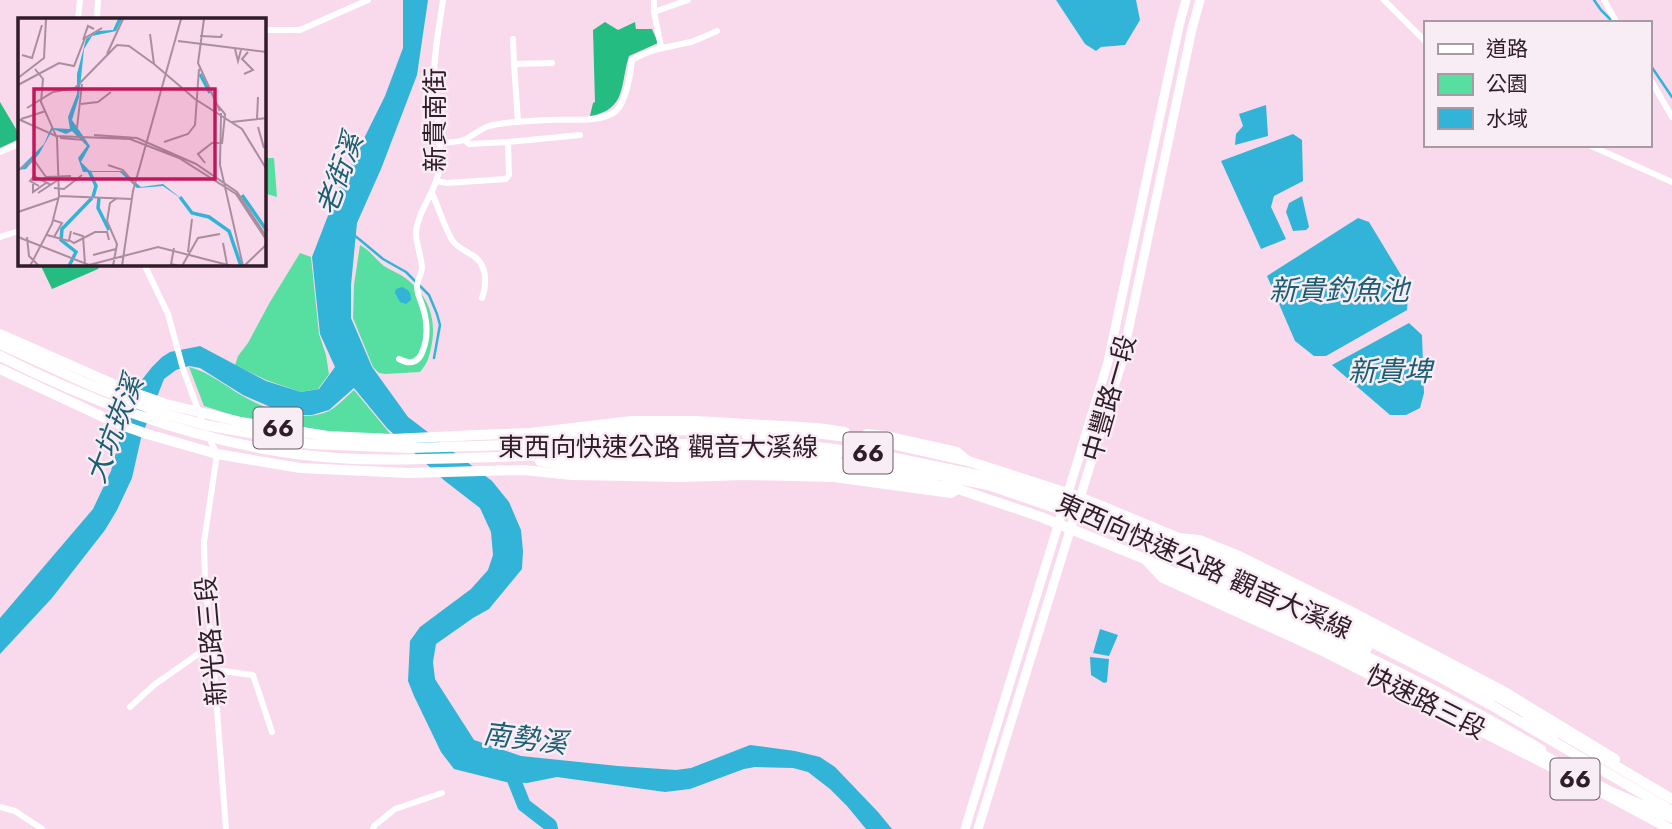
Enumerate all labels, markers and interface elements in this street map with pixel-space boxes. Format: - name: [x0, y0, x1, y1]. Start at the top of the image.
- inset map: [18, 18, 266, 266]
- legend: [1424, 21, 1651, 147]
- text: 道路: [1486, 34, 1528, 64]
- street label: 新貴南街: [416, 68, 454, 172]
- text: 公園: [1486, 69, 1528, 99]
- text: 水域: [1486, 104, 1528, 134]
- water label: 老街溪: [306, 124, 374, 221]
- water label: 新貴釣魚池: [1269, 270, 1412, 311]
- street label: 中豐路一段: [1073, 330, 1145, 466]
- water label: 新貴埤: [1348, 351, 1435, 392]
- water label: 大坑崁溪: [75, 366, 155, 489]
- road number: 66: [254, 408, 302, 448]
- street label: 東西向快速公路 觀音大溪線: [498, 428, 818, 466]
- road number: 66: [844, 432, 892, 474]
- street label: 東西向快速公路 觀音大溪線: [1050, 484, 1358, 648]
- street label: 新光路三段: [186, 575, 236, 707]
- street label: 快速路三段: [1359, 656, 1493, 748]
- water label: 南勢溪: [481, 713, 573, 764]
- road number: 66: [1550, 758, 1600, 800]

